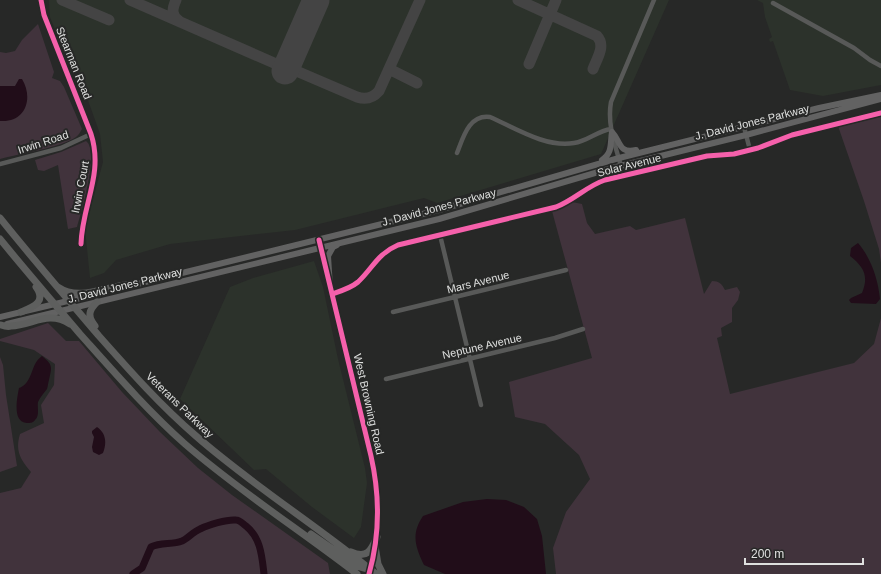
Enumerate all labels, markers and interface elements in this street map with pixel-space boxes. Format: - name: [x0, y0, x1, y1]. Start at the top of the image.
- street label: Stearman Road: [54, 25, 94, 101]
- street label: J. David Jones Parkway: [694, 102, 811, 142]
- street label: Irwin Road: [16, 128, 70, 156]
- street label: Solar Avenue: [596, 151, 662, 179]
- street label: Irwin Court: [69, 160, 91, 214]
- street label: J. David Jones Parkway: [381, 186, 498, 228]
- street label: J. David Jones Parkway: [67, 265, 184, 305]
- street label: Mars Avenue: [445, 268, 511, 296]
- street label: Neptune Avenue: [441, 331, 523, 361]
- street label: West Browning Road: [352, 352, 386, 456]
- street label: Veterans Parkway: [144, 370, 216, 440]
- scale bar: [745, 540, 863, 566]
- text: 200 m: [751, 547, 784, 561]

